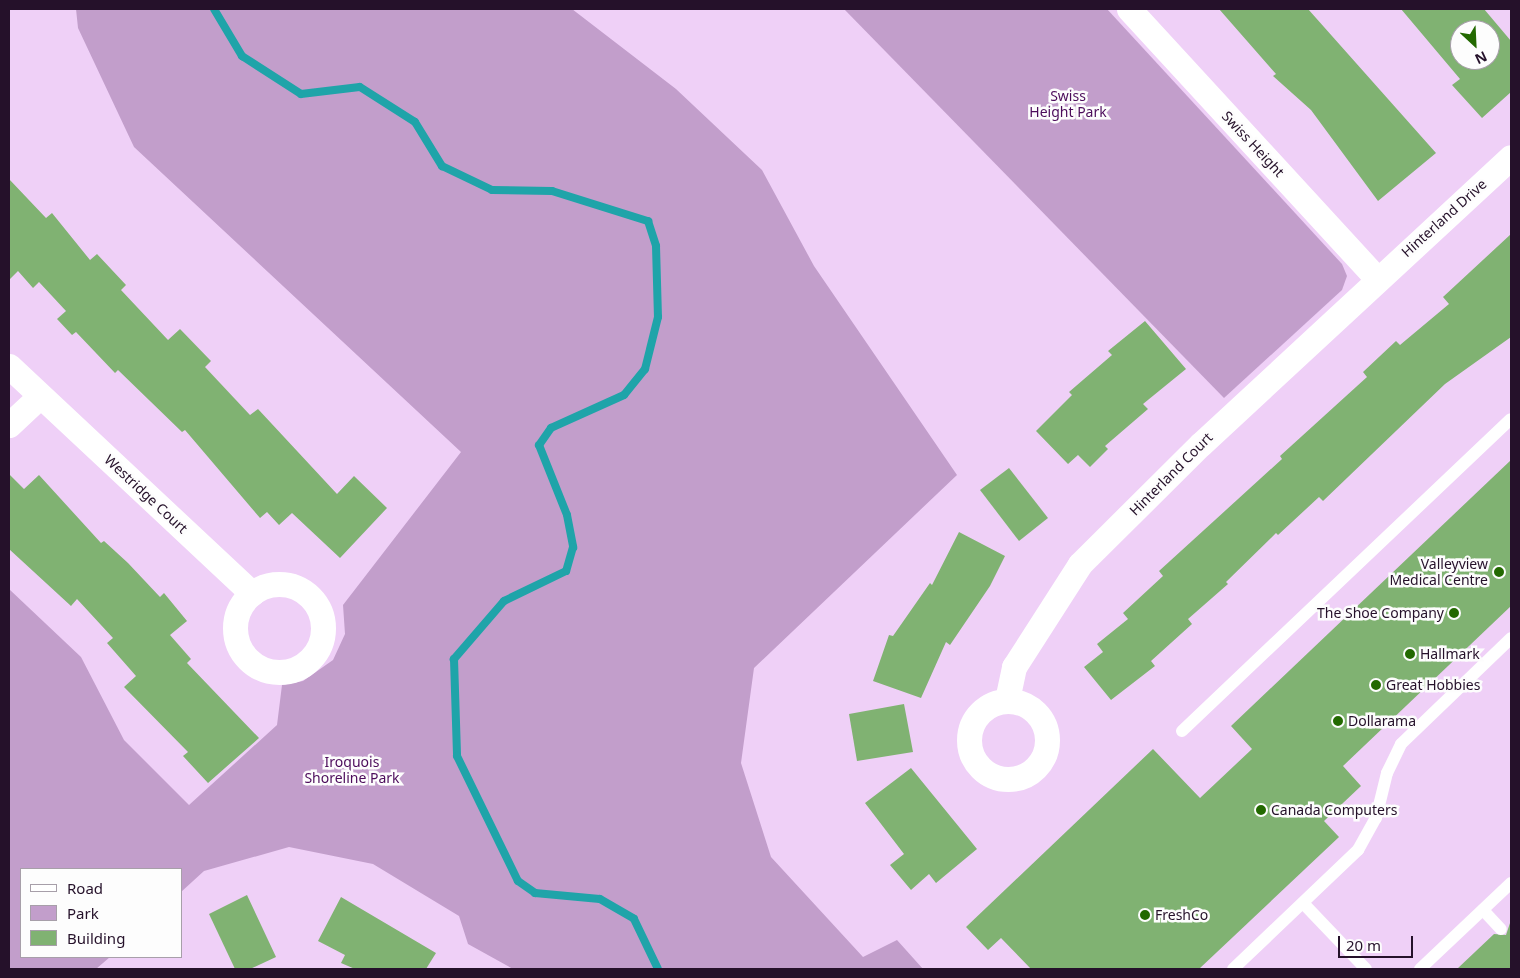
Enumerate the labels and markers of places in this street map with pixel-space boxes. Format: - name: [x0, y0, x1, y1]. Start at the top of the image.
- place label: Valleyview Medical Centre: [1390, 556, 1488, 588]
- marker: Valleyview Medical Centre: [1492, 565, 1506, 579]
- place label: The Shoe Company: [1317, 605, 1444, 621]
- marker: The Shoe Company: [1448, 607, 1460, 619]
- place label: Hallmark: [1420, 646, 1480, 662]
- marker: Hallmark: [1404, 648, 1416, 660]
- place label: Great Hobbies: [1386, 677, 1480, 693]
- marker: Great Hobbies: [1370, 679, 1382, 691]
- place label: Dollarama: [1348, 713, 1416, 729]
- marker: Dollarama: [1332, 715, 1344, 727]
- place label: Canada Computers: [1271, 802, 1397, 818]
- marker: Canada Computers: [1255, 804, 1267, 816]
- place label: FreshCo: [1155, 907, 1208, 923]
- marker: FreshCo: [1139, 909, 1151, 921]

